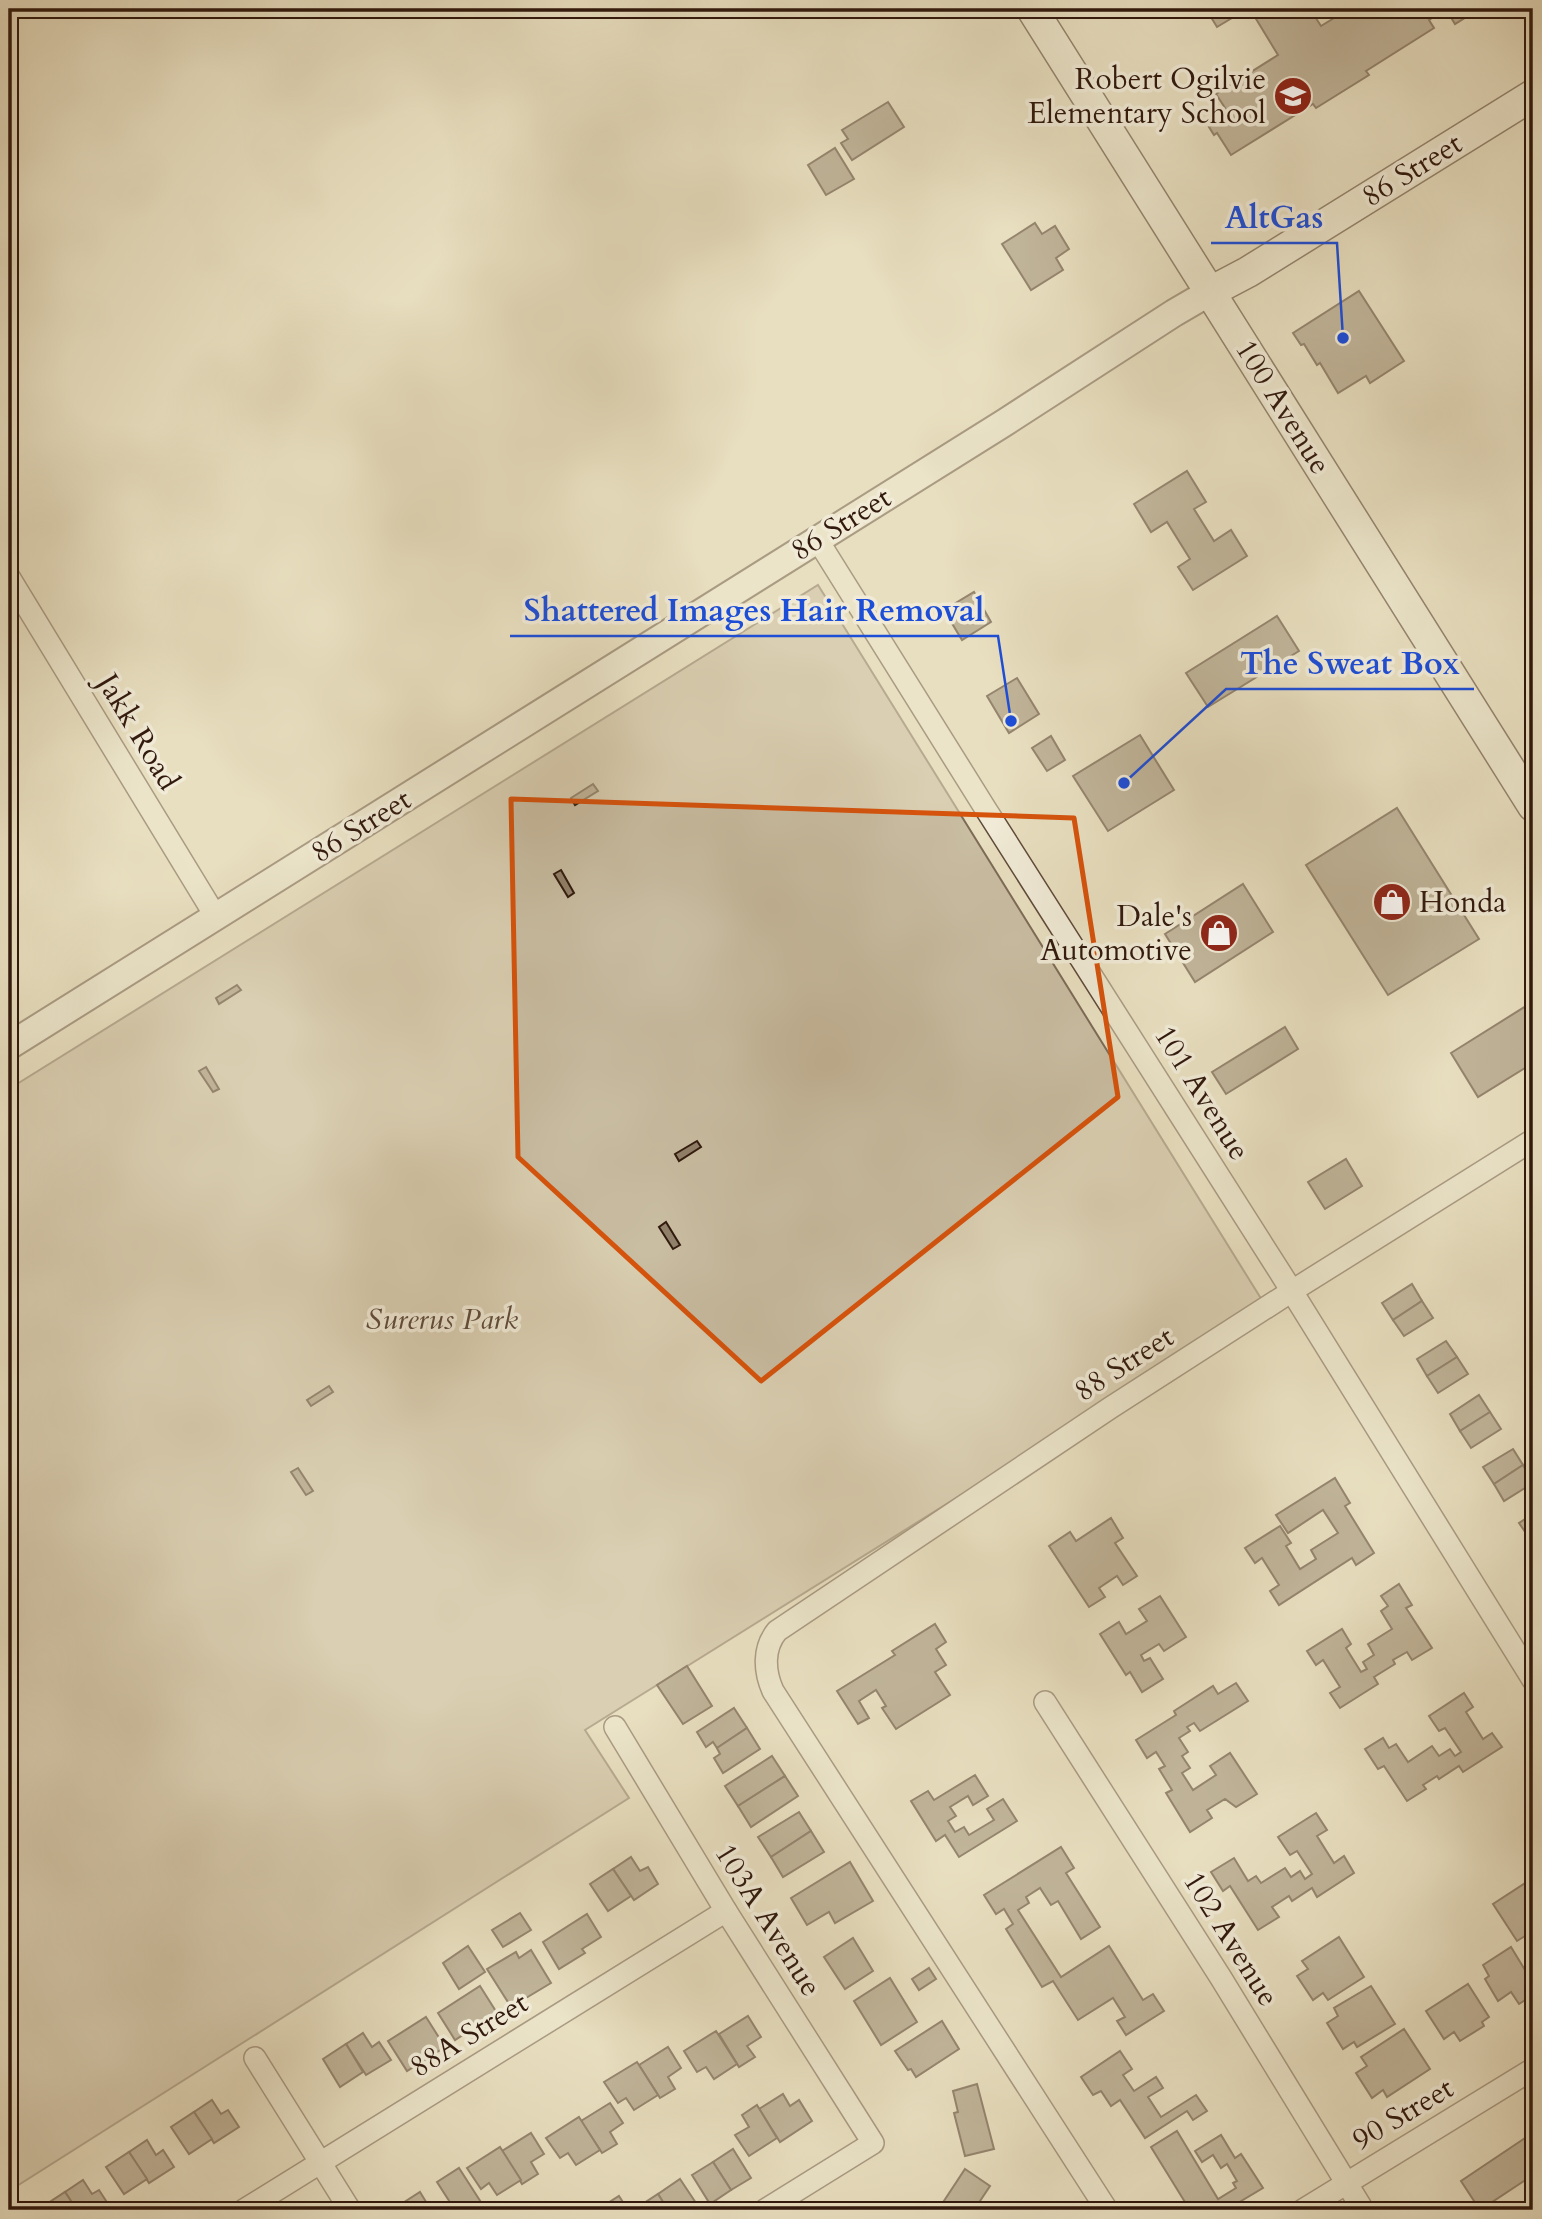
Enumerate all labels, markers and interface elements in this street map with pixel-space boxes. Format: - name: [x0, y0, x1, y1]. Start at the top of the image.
- place label: Robert Ogilvie Elementary School: [1028, 59, 1266, 134]
- school or university icon: Robert Ogilvie Elementary School: [1272, 75, 1314, 117]
- street label: 86 Street: [1354, 123, 1470, 217]
- callout: AltGas: [1211, 190, 1337, 243]
- text: AltGas: [1225, 196, 1323, 240]
- street label: 100 Avenue: [1225, 332, 1341, 482]
- street label: 86 Street: [783, 477, 899, 571]
- callout: Shattered Images Hair Removal: [510, 583, 998, 636]
- text: Shattered Images Hair Removal: [524, 589, 984, 633]
- callout: The Sweat Box: [1226, 636, 1474, 689]
- text: The Sweat Box: [1240, 642, 1460, 686]
- street label: Jakk Road: [85, 663, 189, 798]
- street label: 86 Street: [303, 779, 419, 873]
- shop icon: Honda: [1371, 881, 1413, 923]
- place label: Honda: [1419, 882, 1506, 923]
- place label: Dale's Automotive: [1040, 896, 1192, 971]
- shop icon: Dale's Automotive: [1198, 912, 1240, 954]
- street label: 101 Avenue: [1144, 1018, 1260, 1168]
- park label: Surerus Park: [366, 1299, 518, 1340]
- street label: 88 Street: [1066, 1316, 1182, 1411]
- street label: 103A Avenue: [705, 1836, 831, 2004]
- street label: 102 Avenue: [1173, 1864, 1289, 2014]
- street label: 88A Street: [402, 1982, 536, 2087]
- street label: 90 Street: [1345, 2068, 1462, 2160]

